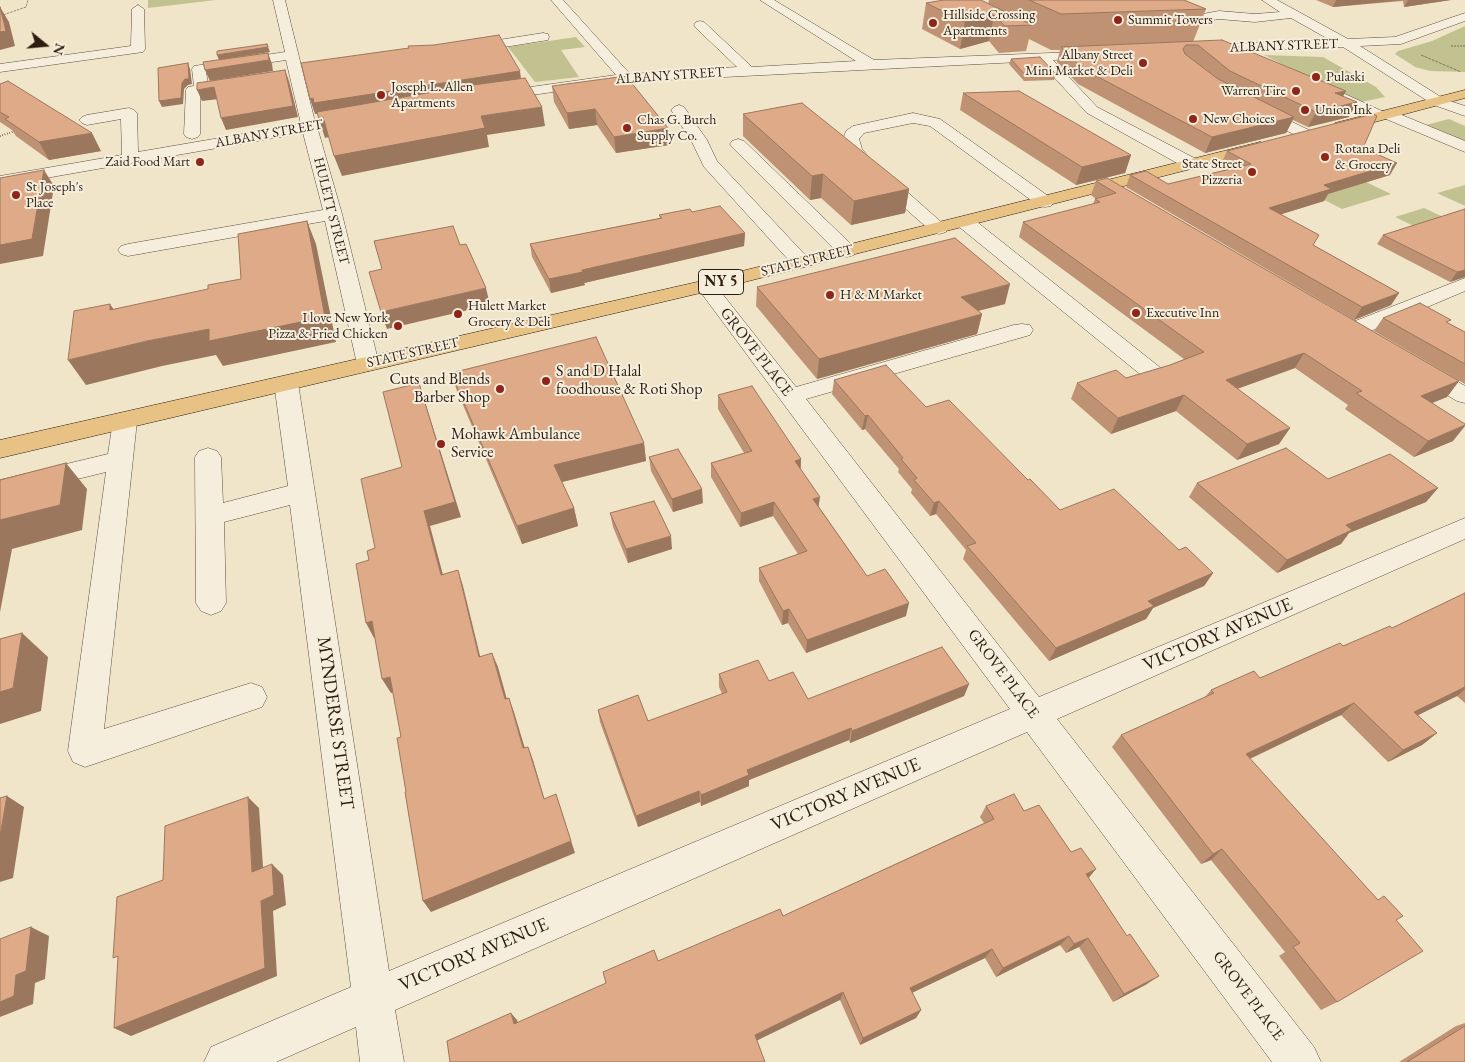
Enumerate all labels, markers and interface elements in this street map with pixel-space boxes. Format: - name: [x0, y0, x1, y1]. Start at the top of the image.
- place label: Hillside Crossing Apartments: [943, 7, 1035, 40]
- place label: Summit Towers: [1128, 12, 1213, 28]
- marker: Summit Towers: [1112, 14, 1124, 26]
- marker: Hillside Crossing Apartments: [927, 17, 939, 29]
- north arrow: [20, 20, 70, 70]
- street label: ALBANY STREET: [1229, 36, 1339, 56]
- text: N: [49, 41, 70, 57]
- place label: Albany Street Mini Market & Deli: [1025, 47, 1133, 80]
- marker: Albany Street Mini Market & Deli: [1137, 57, 1149, 69]
- street label: ALBANY STREET: [615, 64, 725, 88]
- place label: Pulaski: [1326, 69, 1365, 85]
- marker: Pulaski: [1310, 71, 1322, 83]
- place label: Joseph L. Allen Apartments: [391, 79, 473, 111]
- place label: Warren Tire: [1221, 83, 1286, 99]
- marker: Warren Tire: [1290, 85, 1302, 97]
- marker: Joseph L. Allen Apartments: [375, 89, 387, 101]
- place label: Union Ink: [1315, 102, 1372, 118]
- marker: Union Ink: [1299, 104, 1311, 116]
- place label: New Choices: [1203, 111, 1275, 127]
- place label: Chas G. Burch Supply Co.: [637, 112, 716, 144]
- marker: New Choices: [1187, 113, 1199, 125]
- street label: ALBANY STREET: [214, 116, 324, 152]
- marker: Chas G. Burch Supply Co.: [621, 122, 633, 134]
- place label: Rotana Deli & Grocery: [1335, 141, 1400, 174]
- marker: Rotana Deli & Grocery: [1319, 151, 1331, 163]
- place label: Zaid Food Mart: [105, 154, 190, 170]
- street label: HULETT STREET: [310, 155, 352, 267]
- marker: Zaid Food Mart: [194, 156, 206, 168]
- place label: State Street Pizzeria: [1182, 156, 1242, 188]
- marker: State Street Pizzeria: [1246, 166, 1258, 178]
- place label: St Joseph's Place: [26, 179, 83, 212]
- marker: St Joseph's Place: [10, 189, 22, 201]
- street label: STATE STREET: [759, 241, 855, 281]
- road number: NY 5: [698, 270, 744, 294]
- place label: H & M Market: [840, 287, 922, 303]
- marker: H & M Market: [824, 289, 836, 301]
- place label: Hulett Market Grocery & Deli: [468, 298, 550, 331]
- street label: GROVE PLACE: [716, 304, 796, 400]
- place label: Executive Inn: [1146, 305, 1219, 321]
- marker: Executive Inn: [1130, 307, 1142, 319]
- marker: Hulett Market Grocery & Deli: [452, 308, 464, 320]
- place label: I love New York Pizza & Fried Chicken: [268, 310, 388, 342]
- marker: I love New York Pizza & Fried Chicken: [392, 320, 404, 332]
- street label: STATE STREET: [365, 334, 461, 372]
- place label: S and D Halal foodhouse & Roti Shop: [556, 362, 702, 400]
- place label: Cuts and Blends Barber Shop: [390, 370, 490, 408]
- marker: S and D Halal foodhouse & Roti Shop: [540, 375, 552, 387]
- marker: Cuts and Blends Barber Shop: [494, 383, 506, 395]
- place label: Mohawk Ambulance Service: [451, 425, 580, 463]
- marker: Mohawk Ambulance Service: [435, 438, 447, 450]
- street label: VICTORY AVENUE: [1140, 593, 1296, 677]
- street label: GROVE PLACE: [963, 626, 1043, 722]
- street label: MYNDERSE STREET: [312, 635, 358, 811]
- street label: VICTORY AVENUE: [768, 753, 924, 837]
- street label: VICTORY AVENUE: [396, 913, 552, 997]
- street label: GROVE PLACE: [1208, 948, 1288, 1044]

